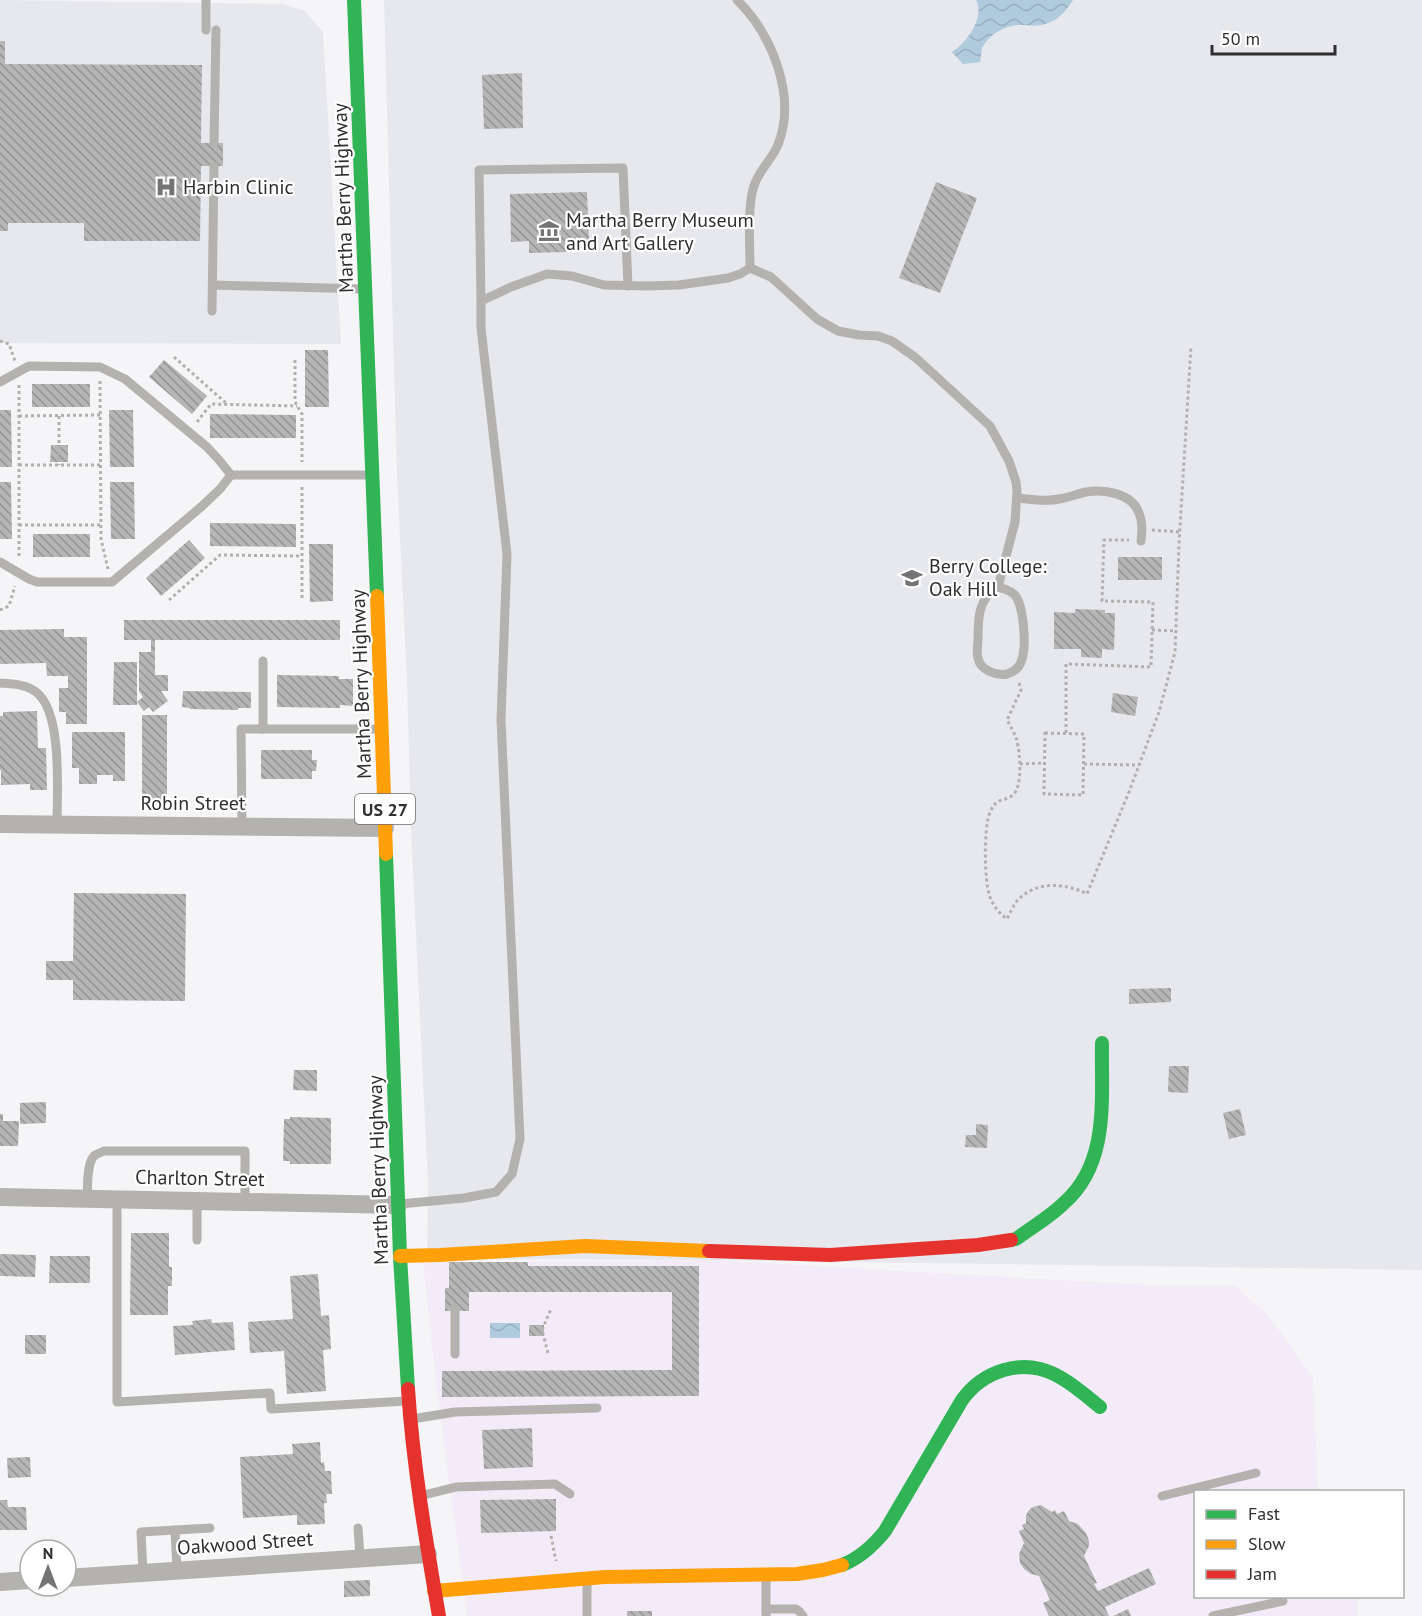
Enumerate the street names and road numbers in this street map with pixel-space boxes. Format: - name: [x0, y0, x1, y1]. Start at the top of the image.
- street label: Martha Berry Highway: [327, 102, 359, 293]
- street label: Martha Berry Highway: [345, 588, 377, 779]
- street label: Robin Street: [140, 790, 246, 816]
- road number: US 27: [355, 794, 415, 824]
- street label: Martha Berry Highway: [362, 1074, 394, 1265]
- street label: Charlton Street: [135, 1164, 265, 1192]
- street label: Oakwood Street: [176, 1525, 314, 1561]

